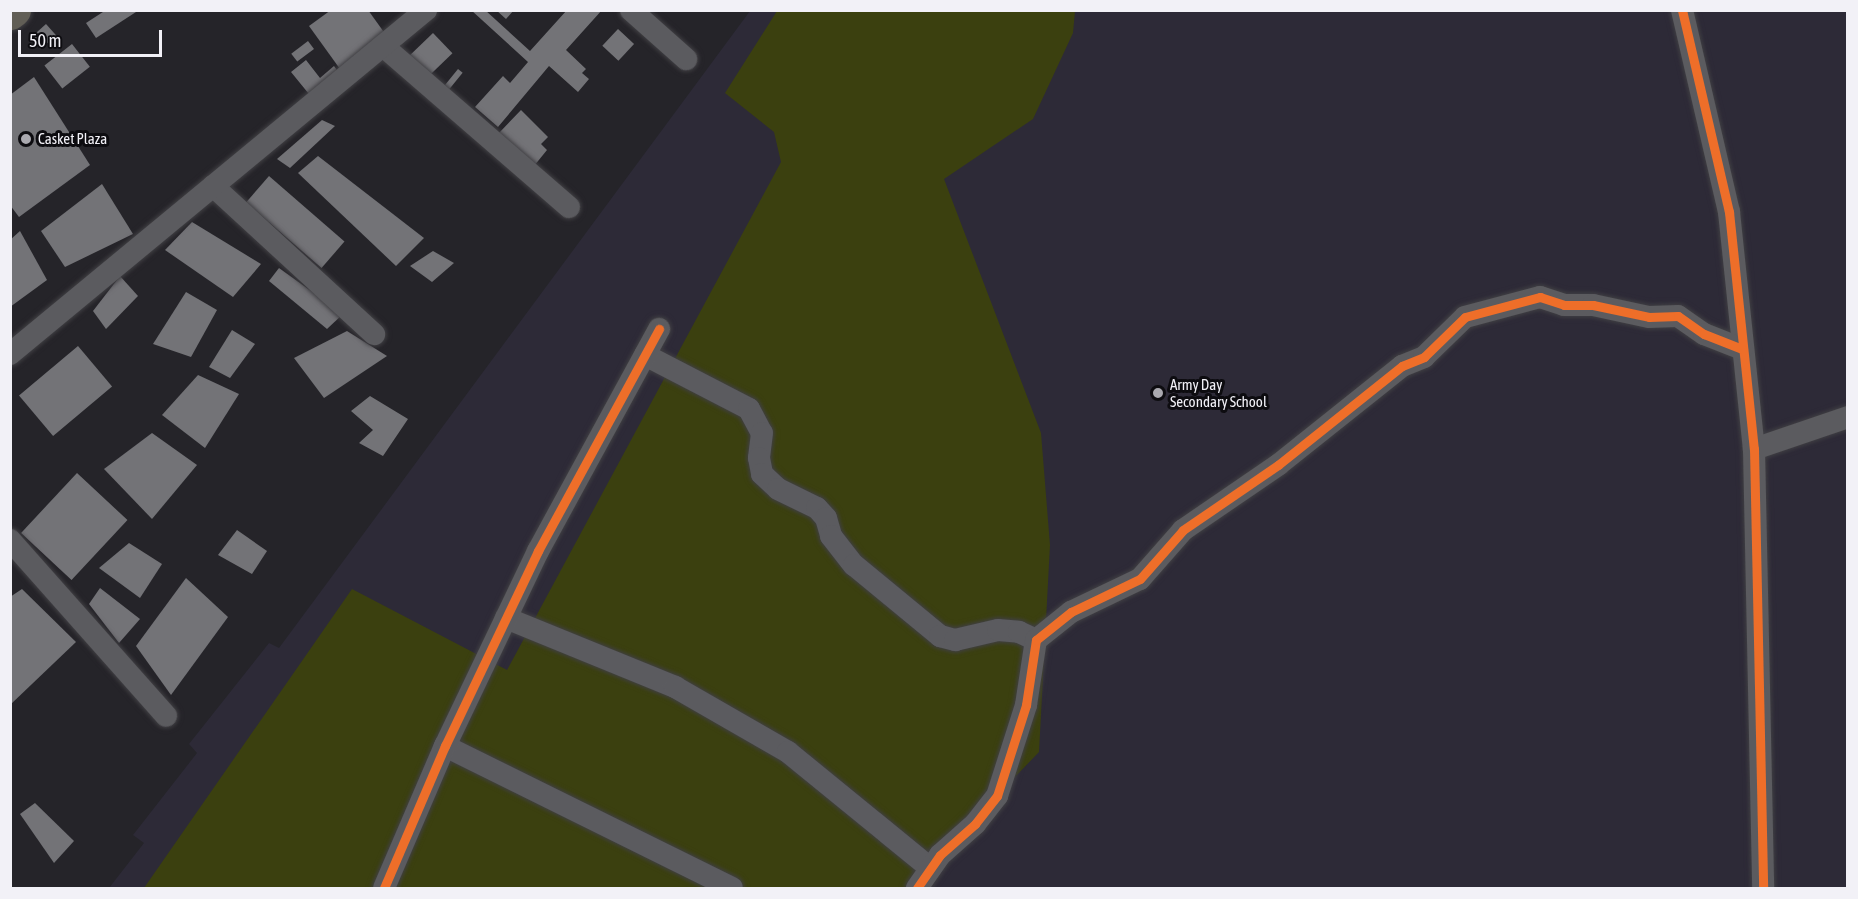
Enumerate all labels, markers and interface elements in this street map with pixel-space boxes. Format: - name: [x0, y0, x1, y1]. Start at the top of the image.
- scale bar: [21, 18, 165, 56]
- text: 50 m: [29, 30, 61, 51]
- place label: Casket Plaza: [38, 130, 107, 148]
- marker: Casket Plaza: [19, 132, 33, 146]
- place label: Army Day Secondary School: [1170, 375, 1267, 410]
- marker: Army Day Secondary School: [1151, 386, 1165, 400]

